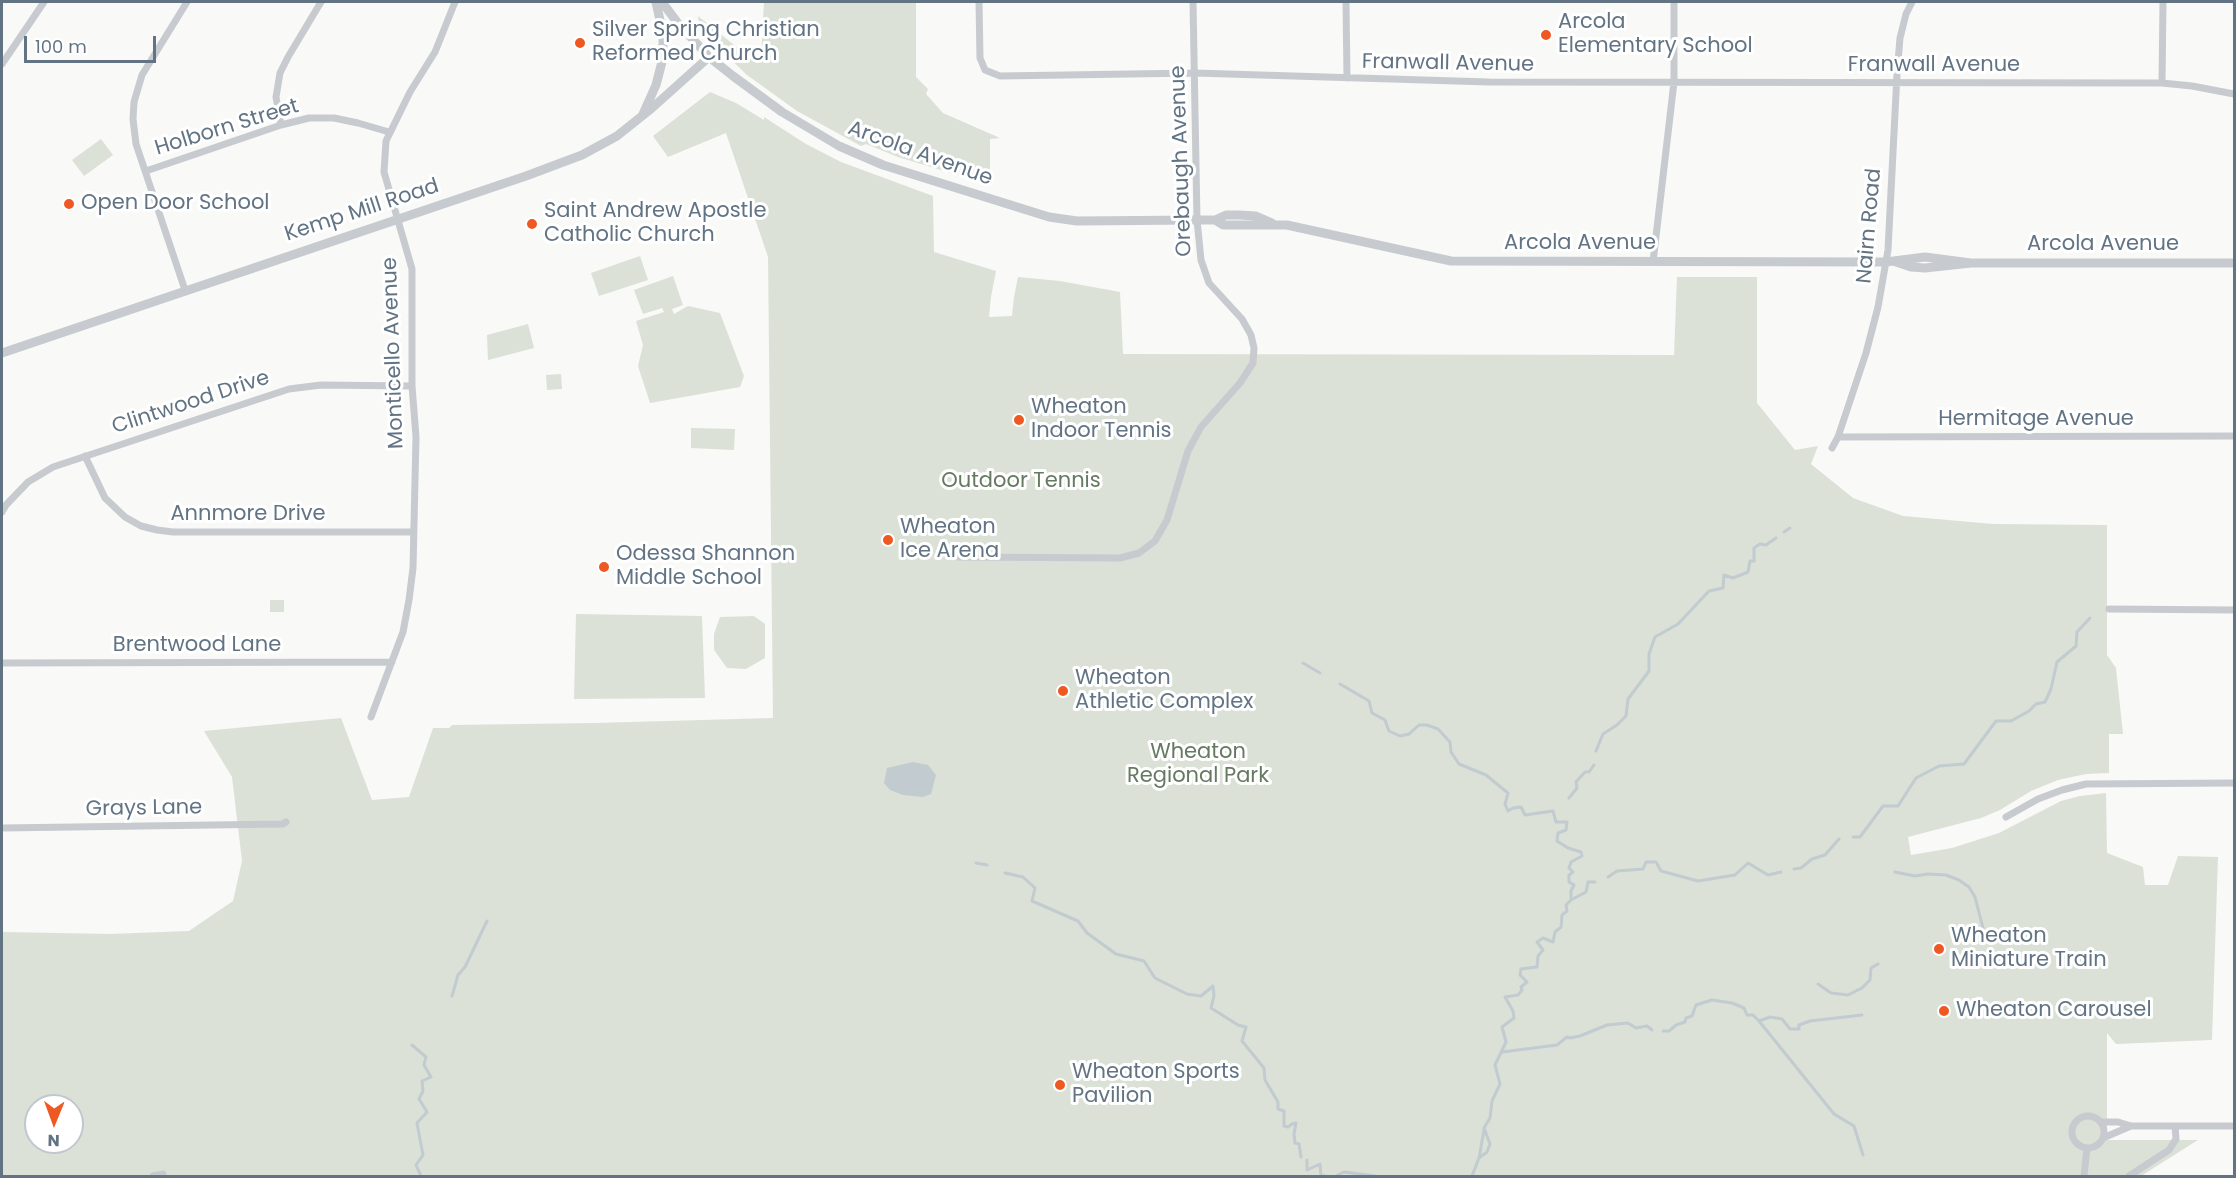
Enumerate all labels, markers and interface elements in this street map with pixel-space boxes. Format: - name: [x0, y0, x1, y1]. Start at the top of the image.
- place label: Arcola Elementary School: [1558, 10, 1753, 60]
- place label: Silver Spring Christian Reformed Church: [592, 18, 820, 68]
- scale bar: [27, 24, 159, 62]
- marker: Arcola Elementary School: [1539, 28, 1553, 42]
- text: 100 m: [35, 34, 87, 59]
- marker: Silver Spring Christian Reformed Church: [573, 36, 587, 50]
- street label: Franwall Avenue: [1362, 50, 1534, 78]
- street label: Franwall Avenue: [1848, 53, 2020, 79]
- street label: Orebaugh Avenue: [1166, 65, 1198, 257]
- street label: Holborn Street: [152, 94, 302, 162]
- street label: Arcola Avenue: [844, 116, 996, 192]
- street label: Nairn Road: [1852, 167, 1888, 285]
- street label: Kemp Mill Road: [282, 174, 442, 248]
- place label: Open Door School: [81, 191, 269, 217]
- marker: Open Door School: [62, 197, 76, 211]
- place label: Saint Andrew Apostle Catholic Church: [544, 199, 766, 249]
- marker: Saint Andrew Apostle Catholic Church: [525, 217, 539, 231]
- street label: Arcola Avenue: [1504, 231, 1656, 257]
- street label: Arcola Avenue: [2027, 232, 2179, 258]
- street label: Monticello Avenue: [378, 257, 410, 449]
- street label: Clintwood Drive: [109, 366, 273, 440]
- place label: Wheaton Indoor Tennis: [1031, 395, 1172, 445]
- street label: Hermitage Avenue: [1938, 407, 2134, 433]
- marker: Wheaton Indoor Tennis: [1012, 413, 1026, 427]
- park label: Outdoor Tennis: [941, 469, 1101, 495]
- street label: Annmore Drive: [170, 502, 326, 528]
- place label: Wheaton Ice Arena: [900, 515, 999, 565]
- marker: Wheaton Ice Arena: [881, 533, 895, 547]
- place label: Odessa Shannon Middle School: [616, 542, 795, 592]
- marker: Odessa Shannon Middle School: [597, 560, 611, 574]
- street label: Brentwood Lane: [113, 633, 281, 659]
- place label: Wheaton Athletic Complex: [1075, 666, 1253, 716]
- marker: Wheaton Athletic Complex: [1056, 684, 1070, 698]
- park label: Wheaton Regional Park: [1127, 740, 1269, 790]
- street label: Grays Lane: [86, 795, 202, 823]
- place label: Wheaton Miniature Train: [1951, 924, 2107, 974]
- marker: Wheaton Miniature Train: [1932, 942, 1946, 956]
- place label: Wheaton Carousel: [1956, 998, 2152, 1024]
- marker: Wheaton Carousel: [1937, 1004, 1951, 1018]
- place label: Wheaton Sports Pavilion: [1072, 1060, 1240, 1110]
- marker: Wheaton Sports Pavilion: [1053, 1078, 1067, 1092]
- north arrow: [24, 1094, 84, 1154]
- text: N: [47, 1129, 60, 1152]

